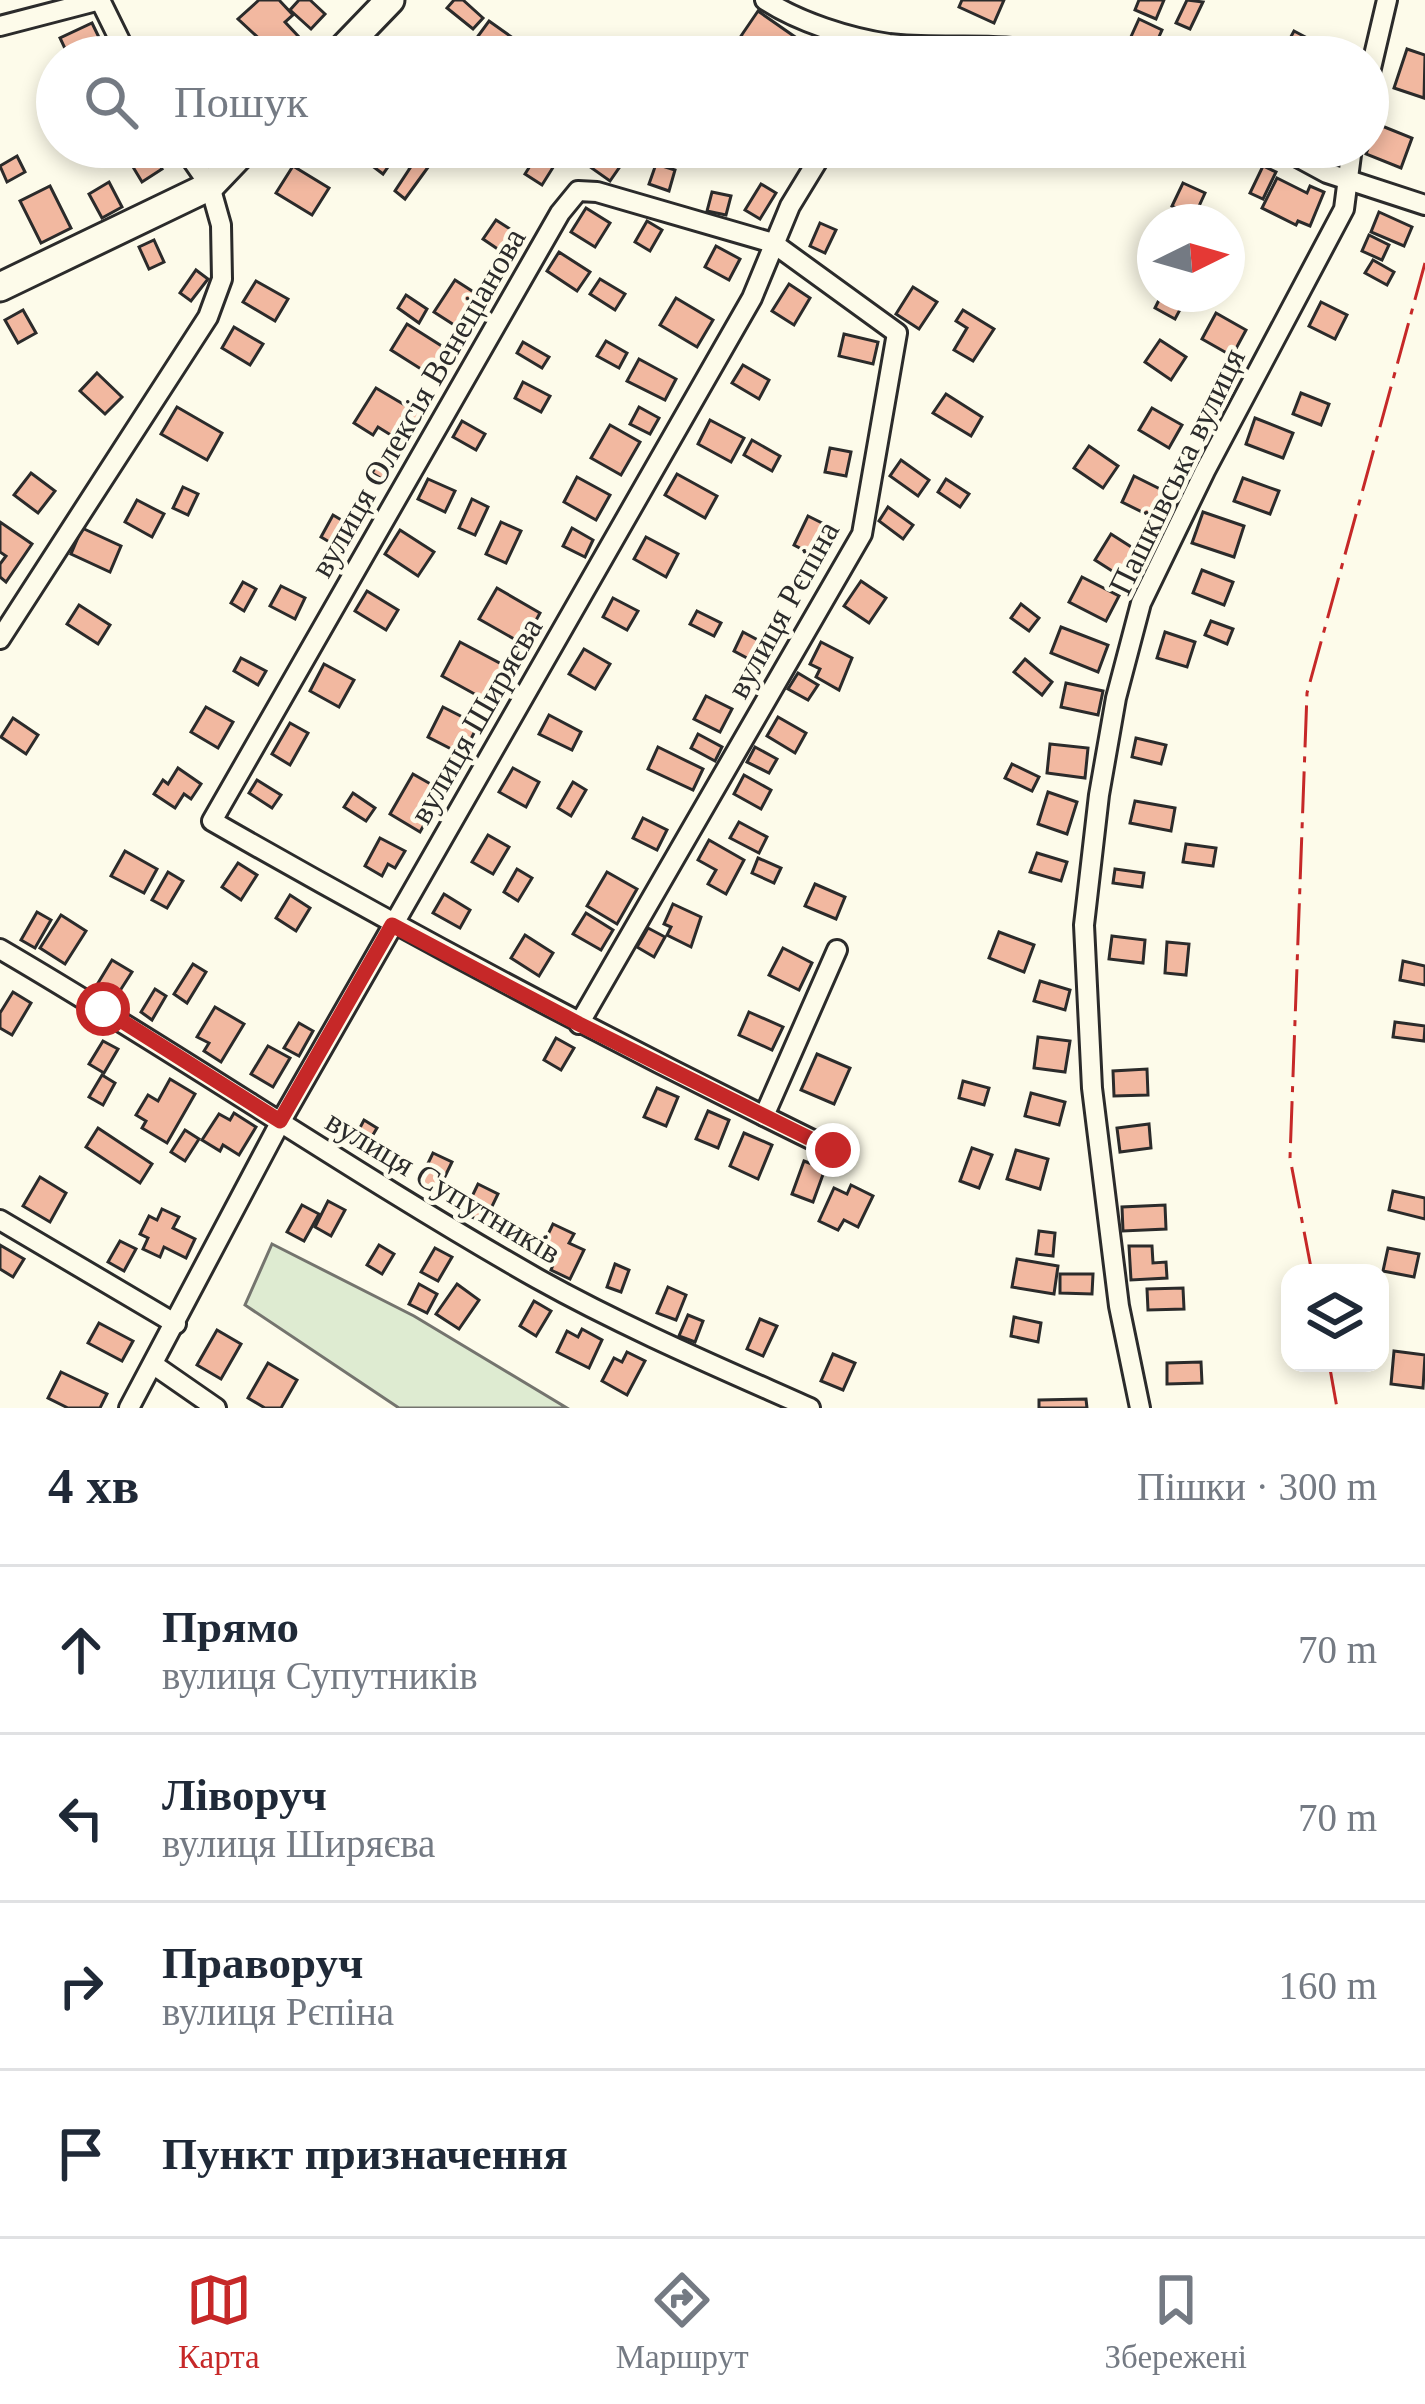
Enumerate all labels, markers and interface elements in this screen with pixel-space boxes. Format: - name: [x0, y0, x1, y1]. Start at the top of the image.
- search box: [36, 36, 1389, 168]
- icon: search: [78, 69, 144, 135]
- text: Пошук: [174, 77, 308, 127]
- north arrow: [1137, 204, 1245, 312]
- street label: вулиця Олексія Венеціанова: [303, 221, 533, 583]
- street label: Пашківська вулиця: [1102, 343, 1252, 600]
- street label: вулиця Рєпіна: [720, 515, 846, 704]
- street label: вулиця Ширяєва: [402, 611, 549, 830]
- route start: [76, 982, 130, 1036]
- street label: вулиця Супутників: [320, 1103, 567, 1271]
- route end: [806, 1123, 860, 1177]
- map controls: [1281, 1264, 1389, 1372]
- button: layers: [1281, 1264, 1389, 1372]
- text: 4 хв: [48, 1458, 139, 1514]
- text: Пішки · 300 m: [1137, 1465, 1377, 1508]
- text: Прямо: [162, 1602, 299, 1652]
- icon: ahead: [48, 1617, 114, 1683]
- text: 70 m: [1298, 1628, 1377, 1671]
- text: вулиця Супутників: [162, 1654, 478, 1697]
- text: Ліворуч: [162, 1770, 327, 1820]
- icon: left: [48, 1785, 114, 1851]
- text: 70 m: [1298, 1796, 1377, 1839]
- text: вулиця Ширяєва: [162, 1822, 435, 1865]
- text: Праворуч: [162, 1938, 363, 1988]
- icon: right: [48, 1953, 114, 2019]
- text: 160 m: [1278, 1964, 1377, 2007]
- text: вулиця Рєпіна: [162, 1990, 394, 2033]
- icon: arrive: [48, 2121, 114, 2187]
- text: Пункт призначення: [162, 2129, 568, 2179]
- tab: Карта: [178, 2267, 260, 2376]
- tab: Маршрут: [616, 2267, 749, 2376]
- tab: Збережені: [1105, 2267, 1247, 2376]

